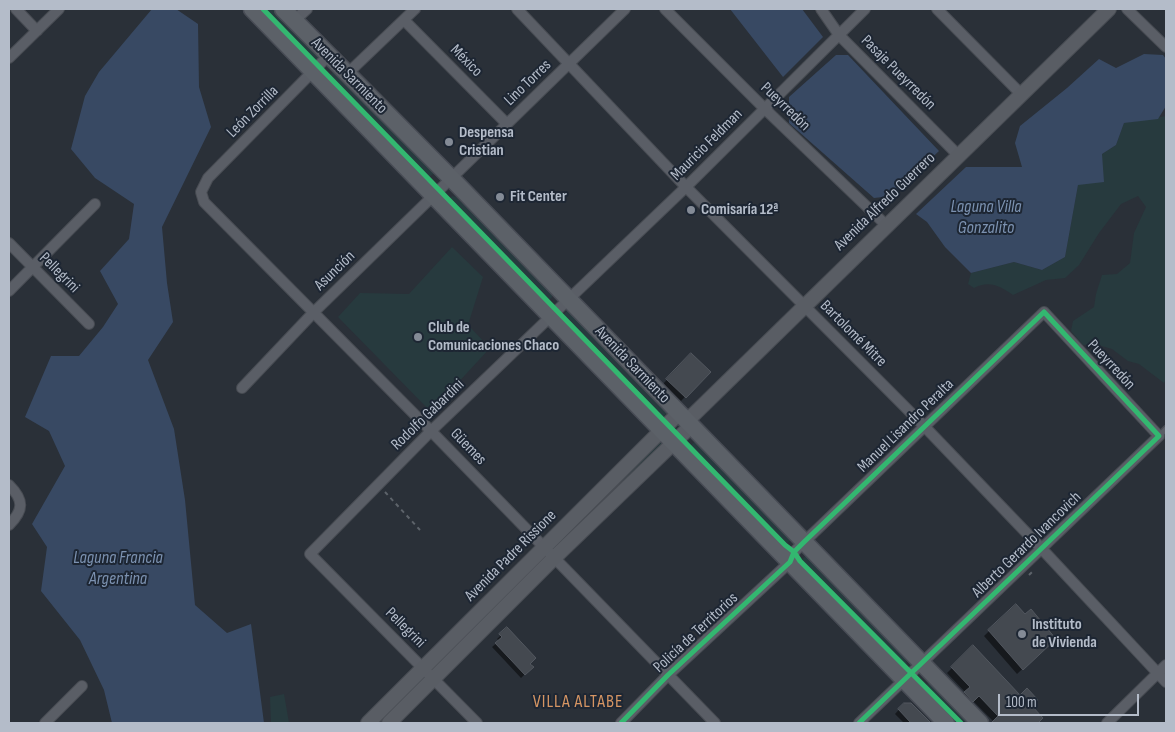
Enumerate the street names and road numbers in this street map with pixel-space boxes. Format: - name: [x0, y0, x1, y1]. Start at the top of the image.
- street label: Pasaje Pueyrredón: [857, 32, 939, 114]
- street label: Avenida Sarmiento: [307, 34, 391, 118]
- street label: México: [446, 41, 486, 81]
- street label: Lino Torres: [500, 56, 556, 110]
- street label: Pueyrredón: [756, 79, 814, 135]
- street label: León Zorrilla: [223, 82, 283, 142]
- street label: Mauricio Feldman: [667, 105, 747, 185]
- street label: Avenida Alfredo Guerrero: [830, 149, 940, 255]
- street label: Asunción: [311, 247, 359, 295]
- street label: Pellegrini: [35, 249, 83, 297]
- street label: Bartolomé Mitre: [816, 297, 890, 371]
- street label: Avenida Sarmiento: [590, 322, 674, 408]
- street label: Pueyrredón: [1083, 336, 1139, 394]
- street label: Rodolfo Gabardini: [387, 375, 469, 455]
- street label: Manuel Lisandro Peralta: [854, 375, 958, 477]
- street label: Güemes: [446, 425, 490, 469]
- street label: Alberto Gerardo Ivancovich: [968, 488, 1086, 602]
- street label: Avenida Padre Rissione: [461, 506, 561, 606]
- street label: Policía de Territorios: [650, 589, 742, 677]
- street label: Pellegrini: [381, 604, 429, 652]

